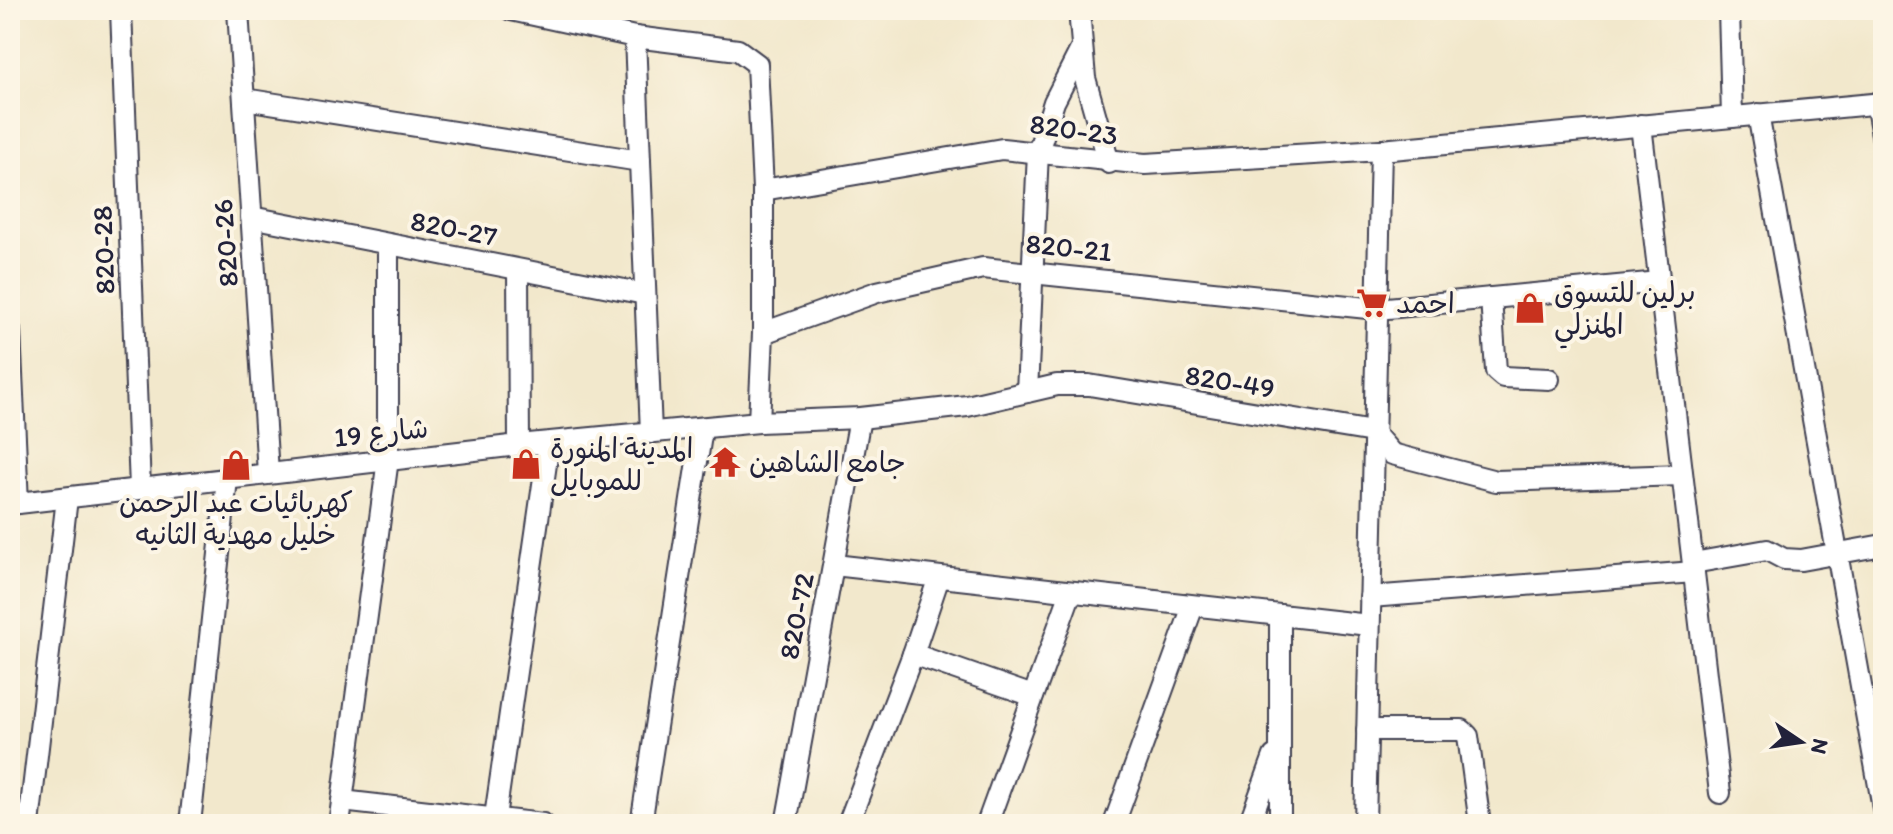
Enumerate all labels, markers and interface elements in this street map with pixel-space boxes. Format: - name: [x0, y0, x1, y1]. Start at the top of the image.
- street label: 820-23: [1028, 106, 1120, 152]
- street label: 820-26: [205, 198, 245, 288]
- street label: 820-27: [408, 203, 500, 253]
- street label: 820-28: [84, 205, 122, 295]
- street label: 820-21: [1024, 226, 1114, 268]
- place label: برلين للتسوق المنزلي: [1554, 275, 1696, 349]
- supermarket icon: احمد: [1355, 286, 1389, 320]
- place label: احمد: [1396, 286, 1455, 320]
- shop icon: برلين للتسوق المنزلي: [1513, 291, 1547, 325]
- street label: 820-49: [1183, 357, 1277, 405]
- street label: شارع 19: [332, 410, 430, 457]
- place label: المدينة المنورة للموبايل: [550, 431, 693, 498]
- temple icon: جامع الشاهين: [708, 445, 742, 479]
- place label: جامع الشاهين: [749, 445, 906, 482]
- shop icon: المدينة المنورة للموبايل: [509, 447, 543, 481]
- shop icon: كهربائيات عبد الرحمن خليل مهدية الثانيه: [219, 448, 253, 482]
- place label: كهربائيات عبد الرحمن خليل مهدية الثانيه: [119, 485, 353, 551]
- street label: 820-72: [771, 570, 821, 662]
- north arrow: [1761, 702, 1841, 782]
- text: N: [1805, 736, 1835, 757]

